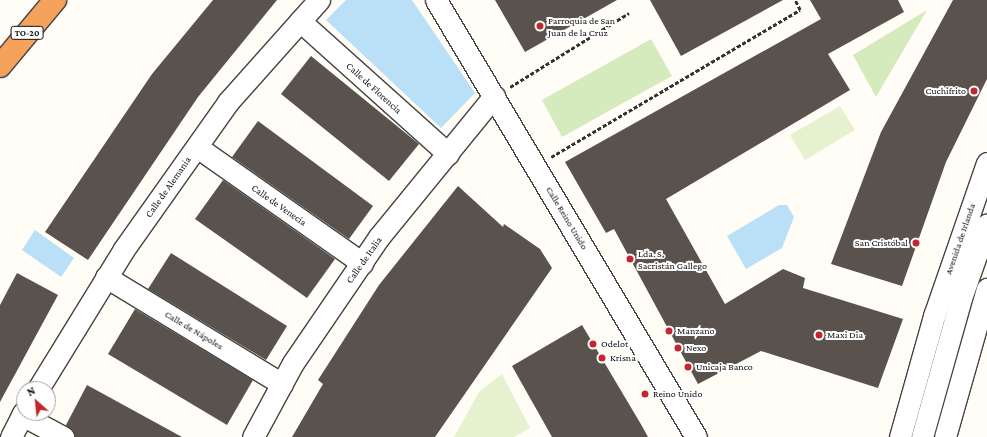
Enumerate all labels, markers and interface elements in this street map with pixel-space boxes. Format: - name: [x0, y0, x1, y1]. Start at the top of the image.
- place label: Parroquia de San Juan de la Cruz: [548, 14, 615, 38]
- marker: Parroquia de San Juan de la Cruz: [535, 21, 545, 31]
- road number: TO-20: [10, 26, 44, 40]
- street label: Calle de Florencia: [344, 60, 404, 116]
- place label: Cuchifrito: [925, 85, 966, 97]
- marker: Cuchifrito: [969, 86, 979, 96]
- street label: Calle de Alemania: [143, 154, 193, 220]
- street label: Calle de Venecia: [249, 182, 309, 228]
- street label: Calle Reino Unido: [543, 184, 591, 252]
- street label: Avenida de Irlanda: [942, 202, 978, 276]
- street label: Calle de Italia: [344, 234, 384, 286]
- place label: San Cristóbal: [855, 237, 908, 249]
- marker: San Cristóbal: [911, 238, 921, 248]
- place label: Lda. S. Sacristán Gallego: [638, 247, 707, 270]
- marker: Lda. S. Sacristán Gallego: [625, 254, 635, 264]
- street label: Calle de Nápoles: [163, 308, 225, 352]
- place label: Manzano: [677, 325, 714, 337]
- marker: Manzano: [664, 326, 674, 336]
- place label: Maxi Dia: [827, 329, 863, 341]
- marker: Maxi Dia: [814, 330, 824, 340]
- place label: Odelot: [601, 338, 628, 350]
- marker: Odelot: [588, 339, 598, 349]
- place label: Nexo: [686, 342, 706, 354]
- marker: Nexo: [673, 343, 683, 353]
- place label: Krisna: [610, 352, 636, 364]
- marker: Krisna: [597, 353, 607, 363]
- place label: Unicaja Banco: [696, 361, 753, 373]
- marker: Unicaja Banco: [683, 362, 693, 372]
- north arrow: [16, 381, 56, 421]
- text: N: [25, 384, 37, 398]
- place label: Reino Unido: [653, 388, 702, 400]
- marker: Reino Unido: [640, 389, 650, 399]

